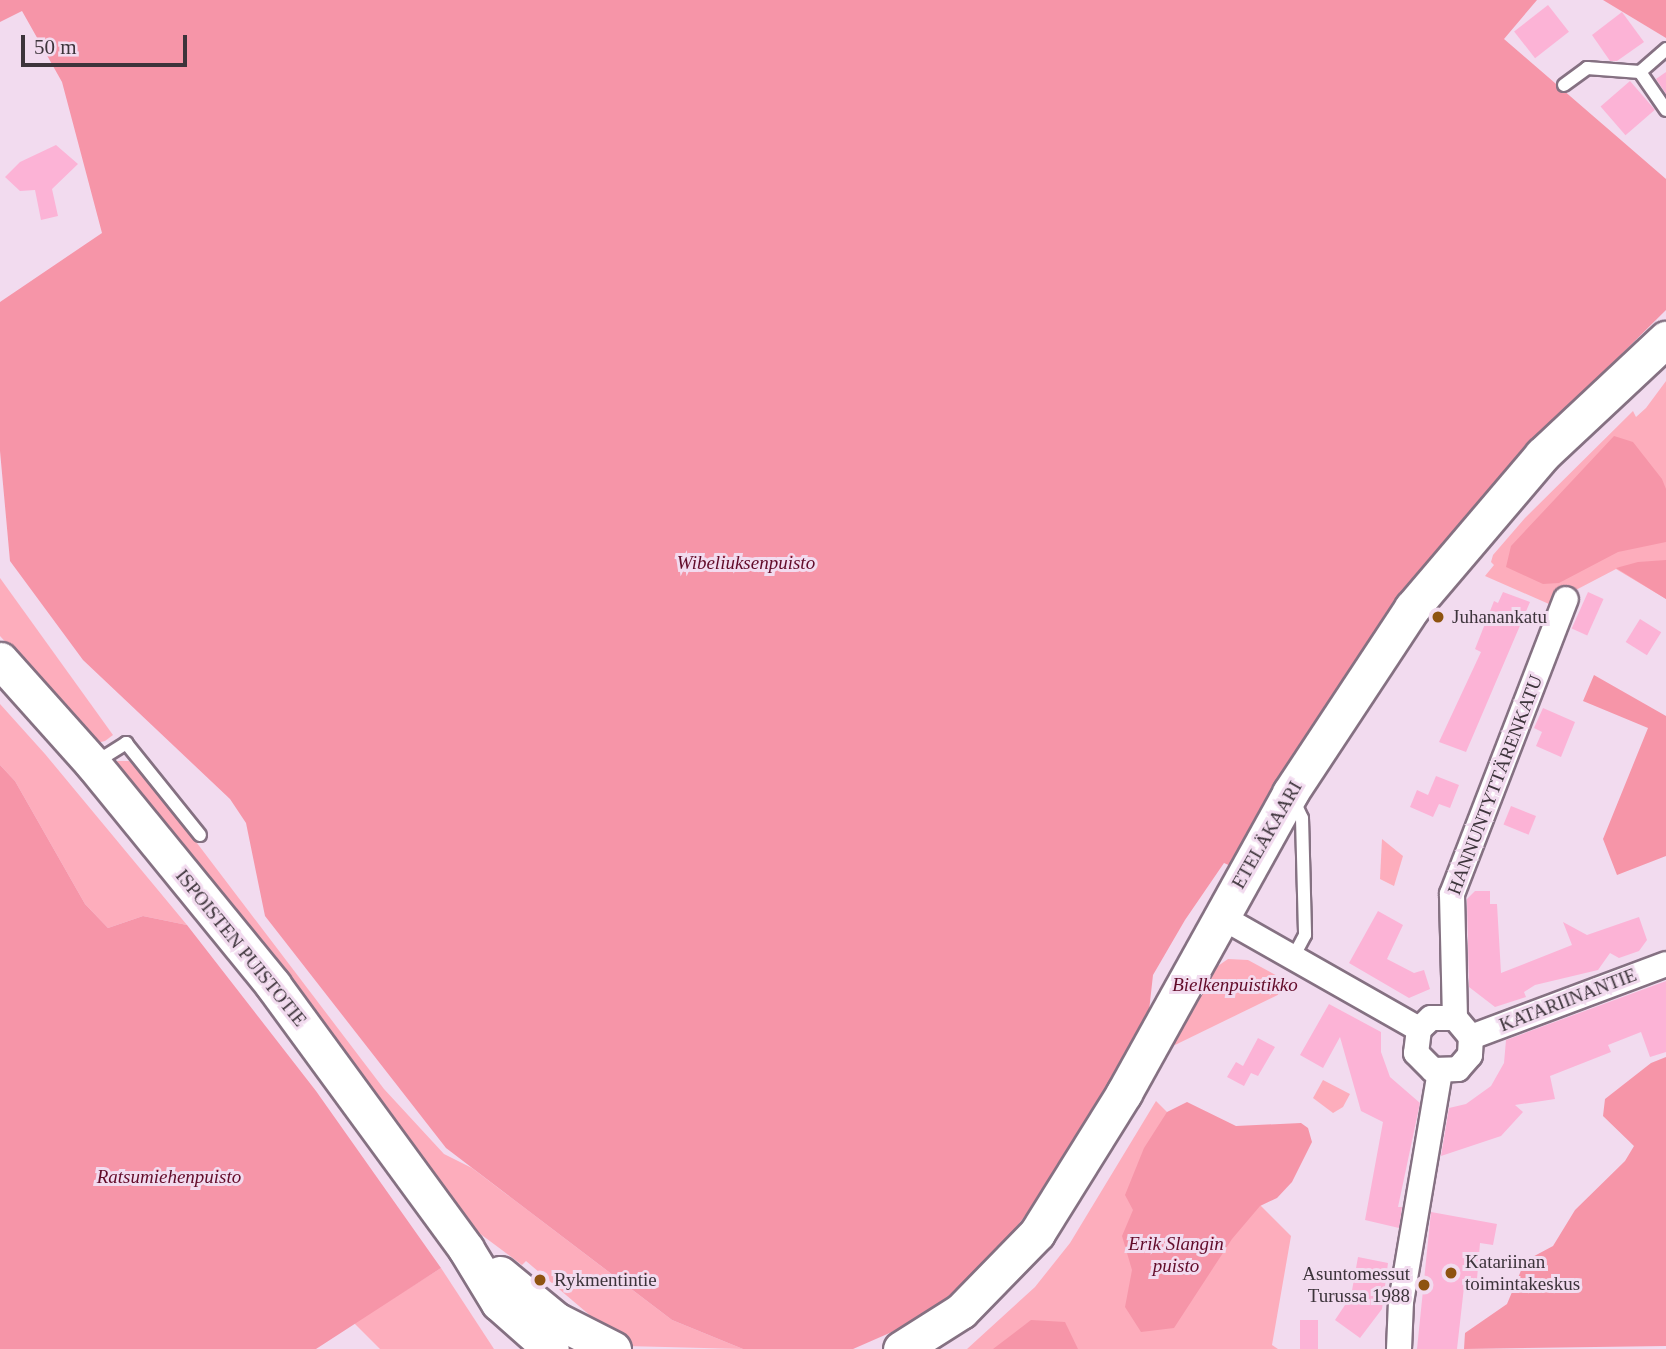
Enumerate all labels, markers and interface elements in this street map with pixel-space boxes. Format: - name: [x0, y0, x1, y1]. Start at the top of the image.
- scale bar: [24, 21, 191, 65]
- text: 50 m: [34, 35, 77, 59]
- park label: Wibeliuksenpuisto: [677, 552, 815, 574]
- place label: Juhanankatu: [1452, 606, 1547, 628]
- marker: Juhanankatu: [1430, 609, 1446, 625]
- street label: HANNUNTYTTÄRENKATU: [1443, 672, 1547, 898]
- street label: ETELÄKAARI: [1227, 777, 1307, 893]
- street label: ISPOISTEN PUISTOTIE: [171, 865, 311, 1031]
- street label: KATARIINANTIE: [1496, 963, 1640, 1037]
- park label: Bielkenpuistikko: [1172, 974, 1298, 996]
- park label: Ratsumiehenpuisto: [97, 1166, 241, 1188]
- park label: Erik Slangin puisto: [1128, 1233, 1224, 1277]
- place label: Katariinan toimintakeskus: [1465, 1251, 1580, 1295]
- place label: Asuntomessut Turussa 1988: [1302, 1263, 1410, 1307]
- marker: Katariinan toimintakeskus: [1443, 1265, 1459, 1281]
- place label: Rykmentintie: [554, 1269, 657, 1291]
- marker: Rykmentintie: [532, 1272, 548, 1288]
- marker: Asuntomessut Turussa 1988: [1416, 1277, 1432, 1293]

